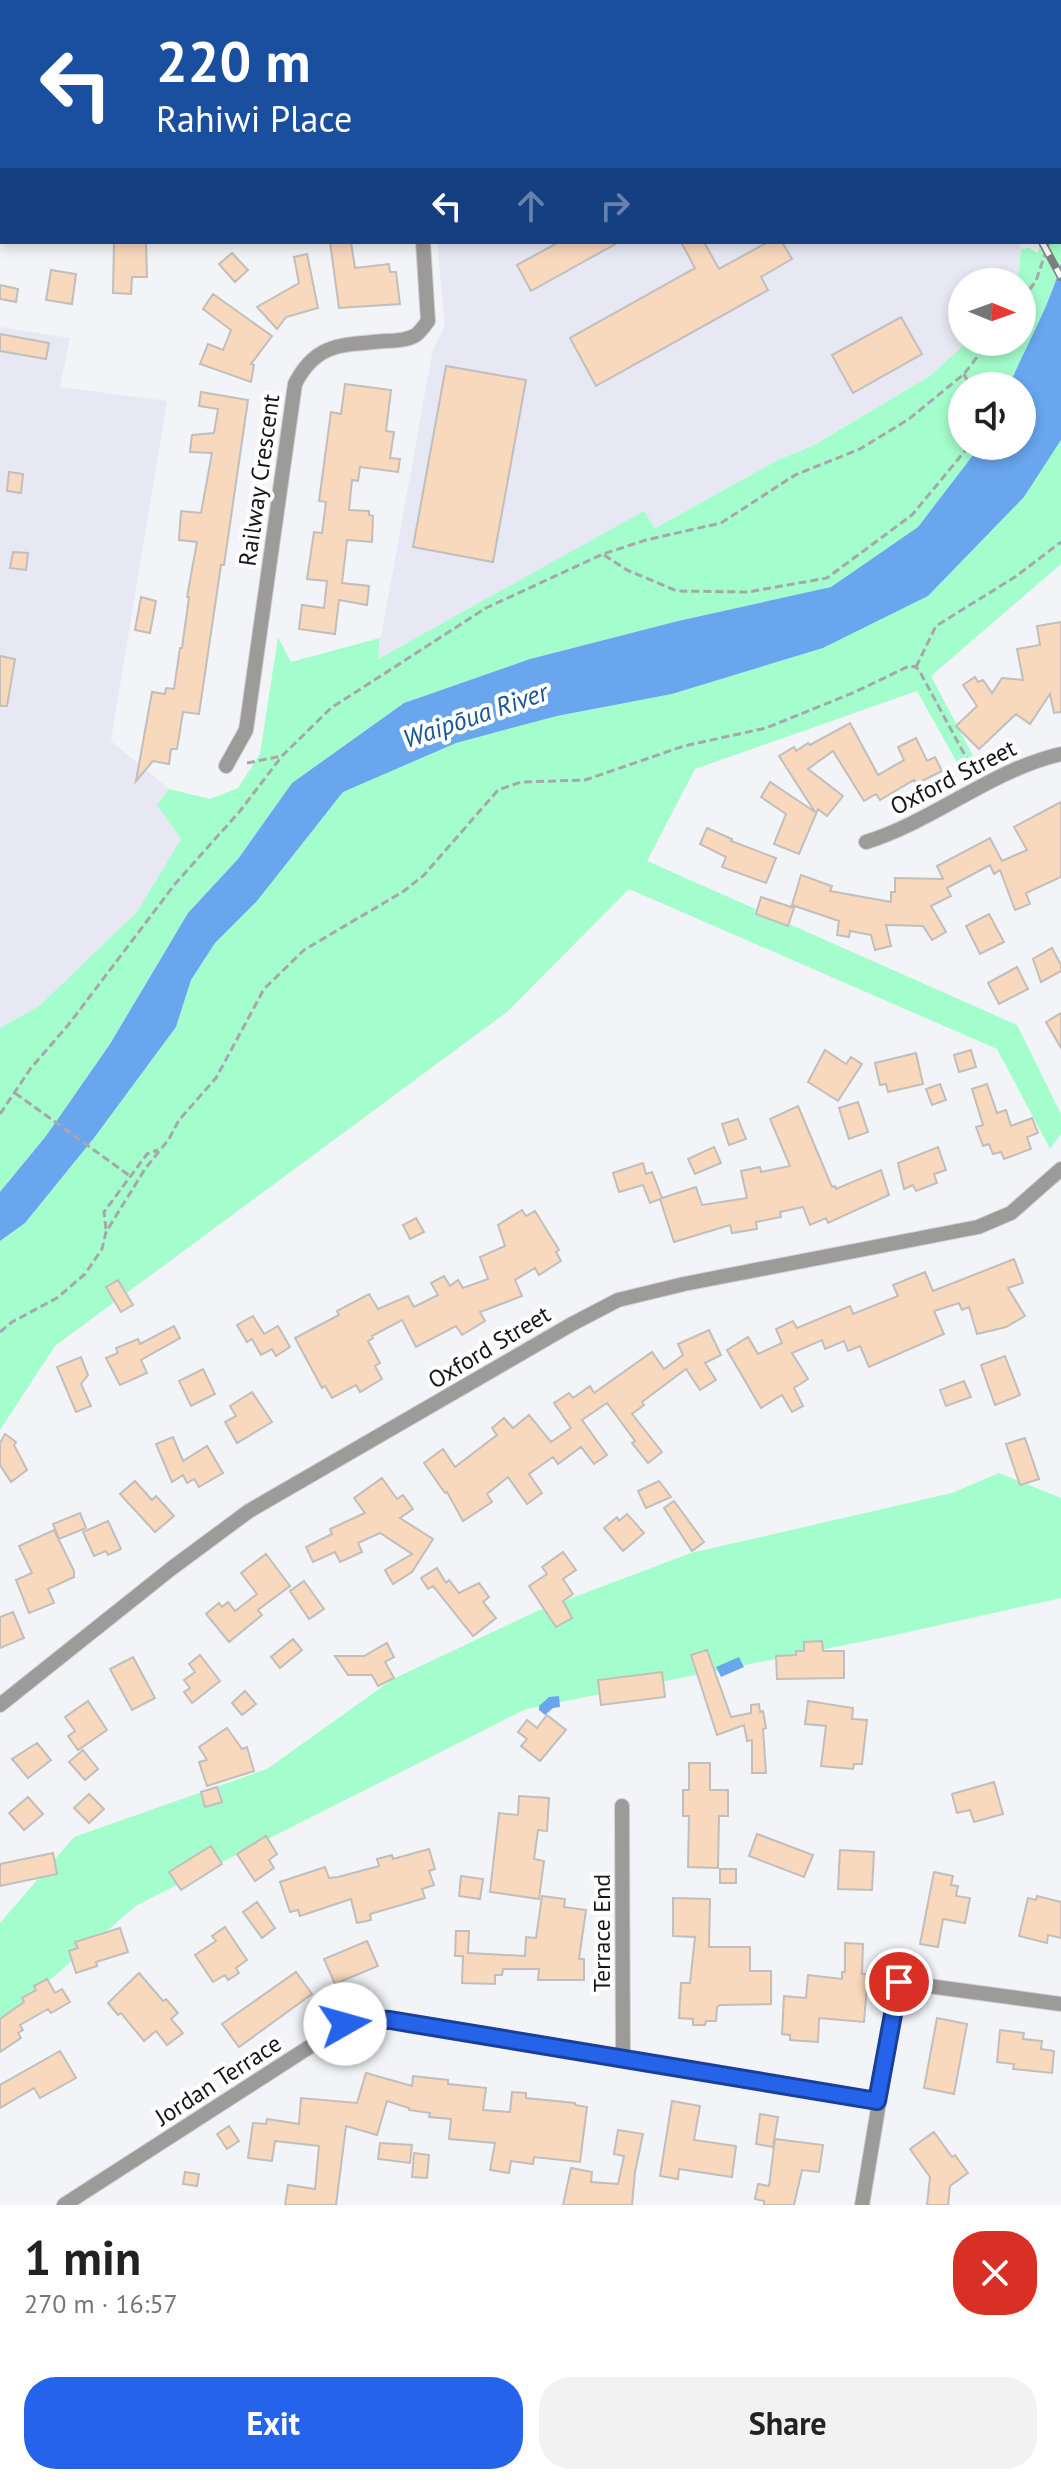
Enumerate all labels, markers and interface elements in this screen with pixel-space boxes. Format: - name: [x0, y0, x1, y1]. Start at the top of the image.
- text: 220 m: [156, 25, 311, 97]
- icon: left: [24, 32, 128, 136]
- text: Rahiwi Place: [156, 95, 352, 142]
- icon: left: [425, 184, 469, 228]
- icon: ahead: [509, 184, 553, 228]
- icon: right: [593, 184, 637, 228]
- north arrow: [948, 268, 1036, 356]
- map controls: [948, 268, 1036, 460]
- button: sound: [948, 372, 1036, 460]
- street label: Railway Crescent: [232, 392, 286, 568]
- water label: Waipōua River: [398, 674, 553, 755]
- street label: Oxford Street: [885, 732, 1021, 822]
- street label: Oxford Street: [422, 1298, 556, 1396]
- street label: Terrace End: [586, 1874, 617, 1992]
- pin: [865, 1948, 933, 2016]
- icon: arrive: [877, 1960, 921, 2004]
- position arrow: [303, 1982, 387, 2066]
- street label: Jordan Terrace: [148, 2028, 287, 2133]
- text: 1 min: [24, 2226, 141, 2288]
- button: close: [953, 2231, 1037, 2315]
- text: 270 m · 16:57: [24, 2287, 178, 2320]
- button: Exit: [24, 2377, 523, 2469]
- button: Share: [539, 2377, 1037, 2469]

